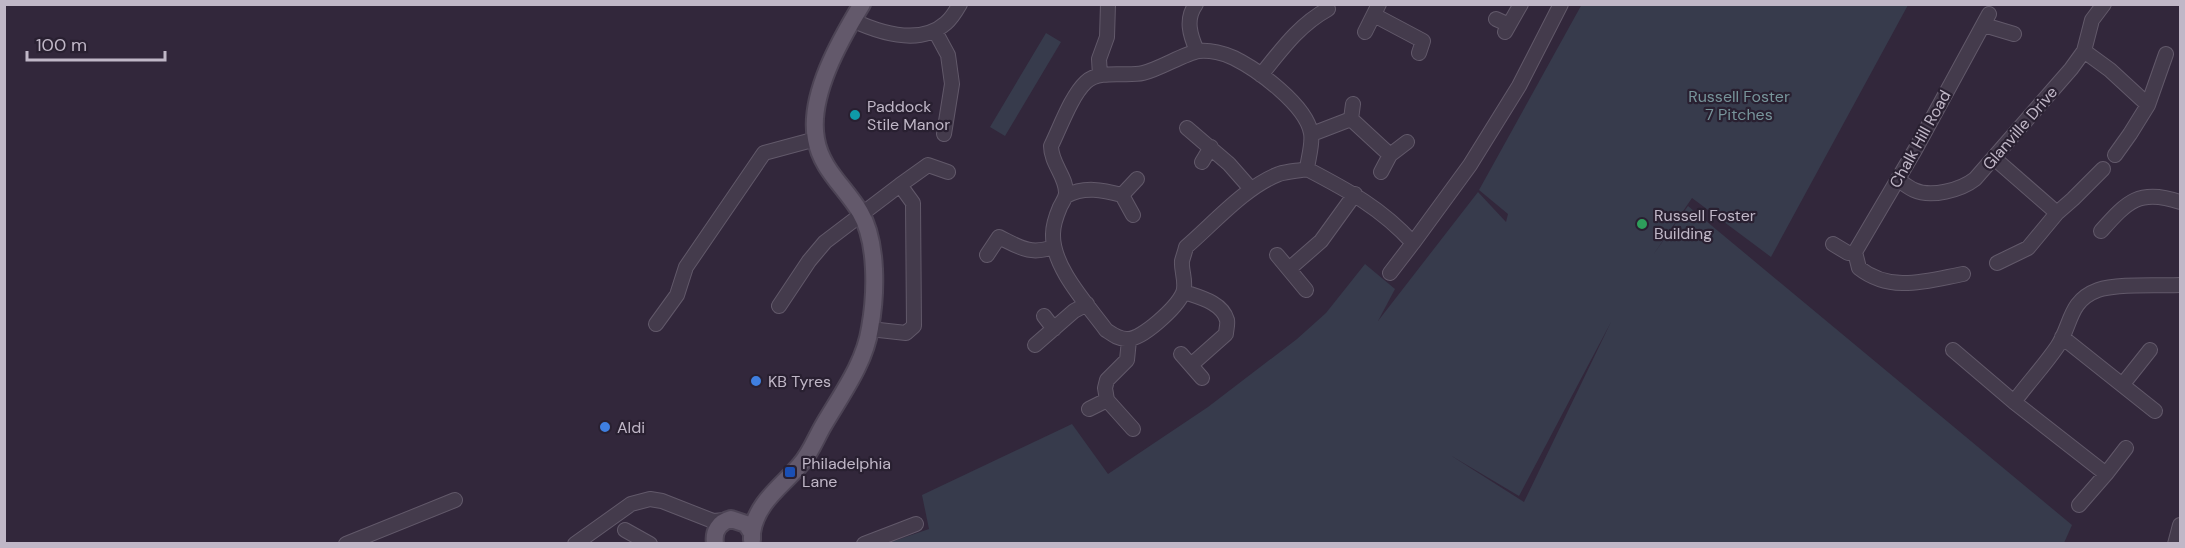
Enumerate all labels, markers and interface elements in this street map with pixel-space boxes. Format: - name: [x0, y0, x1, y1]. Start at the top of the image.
- scale bar: [27, 24, 165, 62]
- text: 100 m: [36, 33, 87, 57]
- street label: Glanville Drive: [1978, 82, 2062, 174]
- park label: Russell Foster 7 Pitches: [1688, 86, 1790, 125]
- street label: Chalk Hill Road: [1884, 86, 1956, 192]
- place label: Paddock Stile Manor: [867, 96, 950, 135]
- marker: Paddock Stile Manor: [848, 108, 862, 122]
- place label: Russell Foster Building: [1654, 205, 1756, 244]
- marker: Russell Foster Building: [1635, 217, 1649, 231]
- place label: KB Tyres: [768, 371, 831, 392]
- marker: KB Tyres: [749, 374, 763, 388]
- place label: Aldi: [617, 417, 645, 438]
- marker: Aldi: [598, 420, 612, 434]
- place label: Philadelphia Lane: [802, 453, 891, 492]
- marker: Philadelphia Lane: [783, 465, 797, 479]

